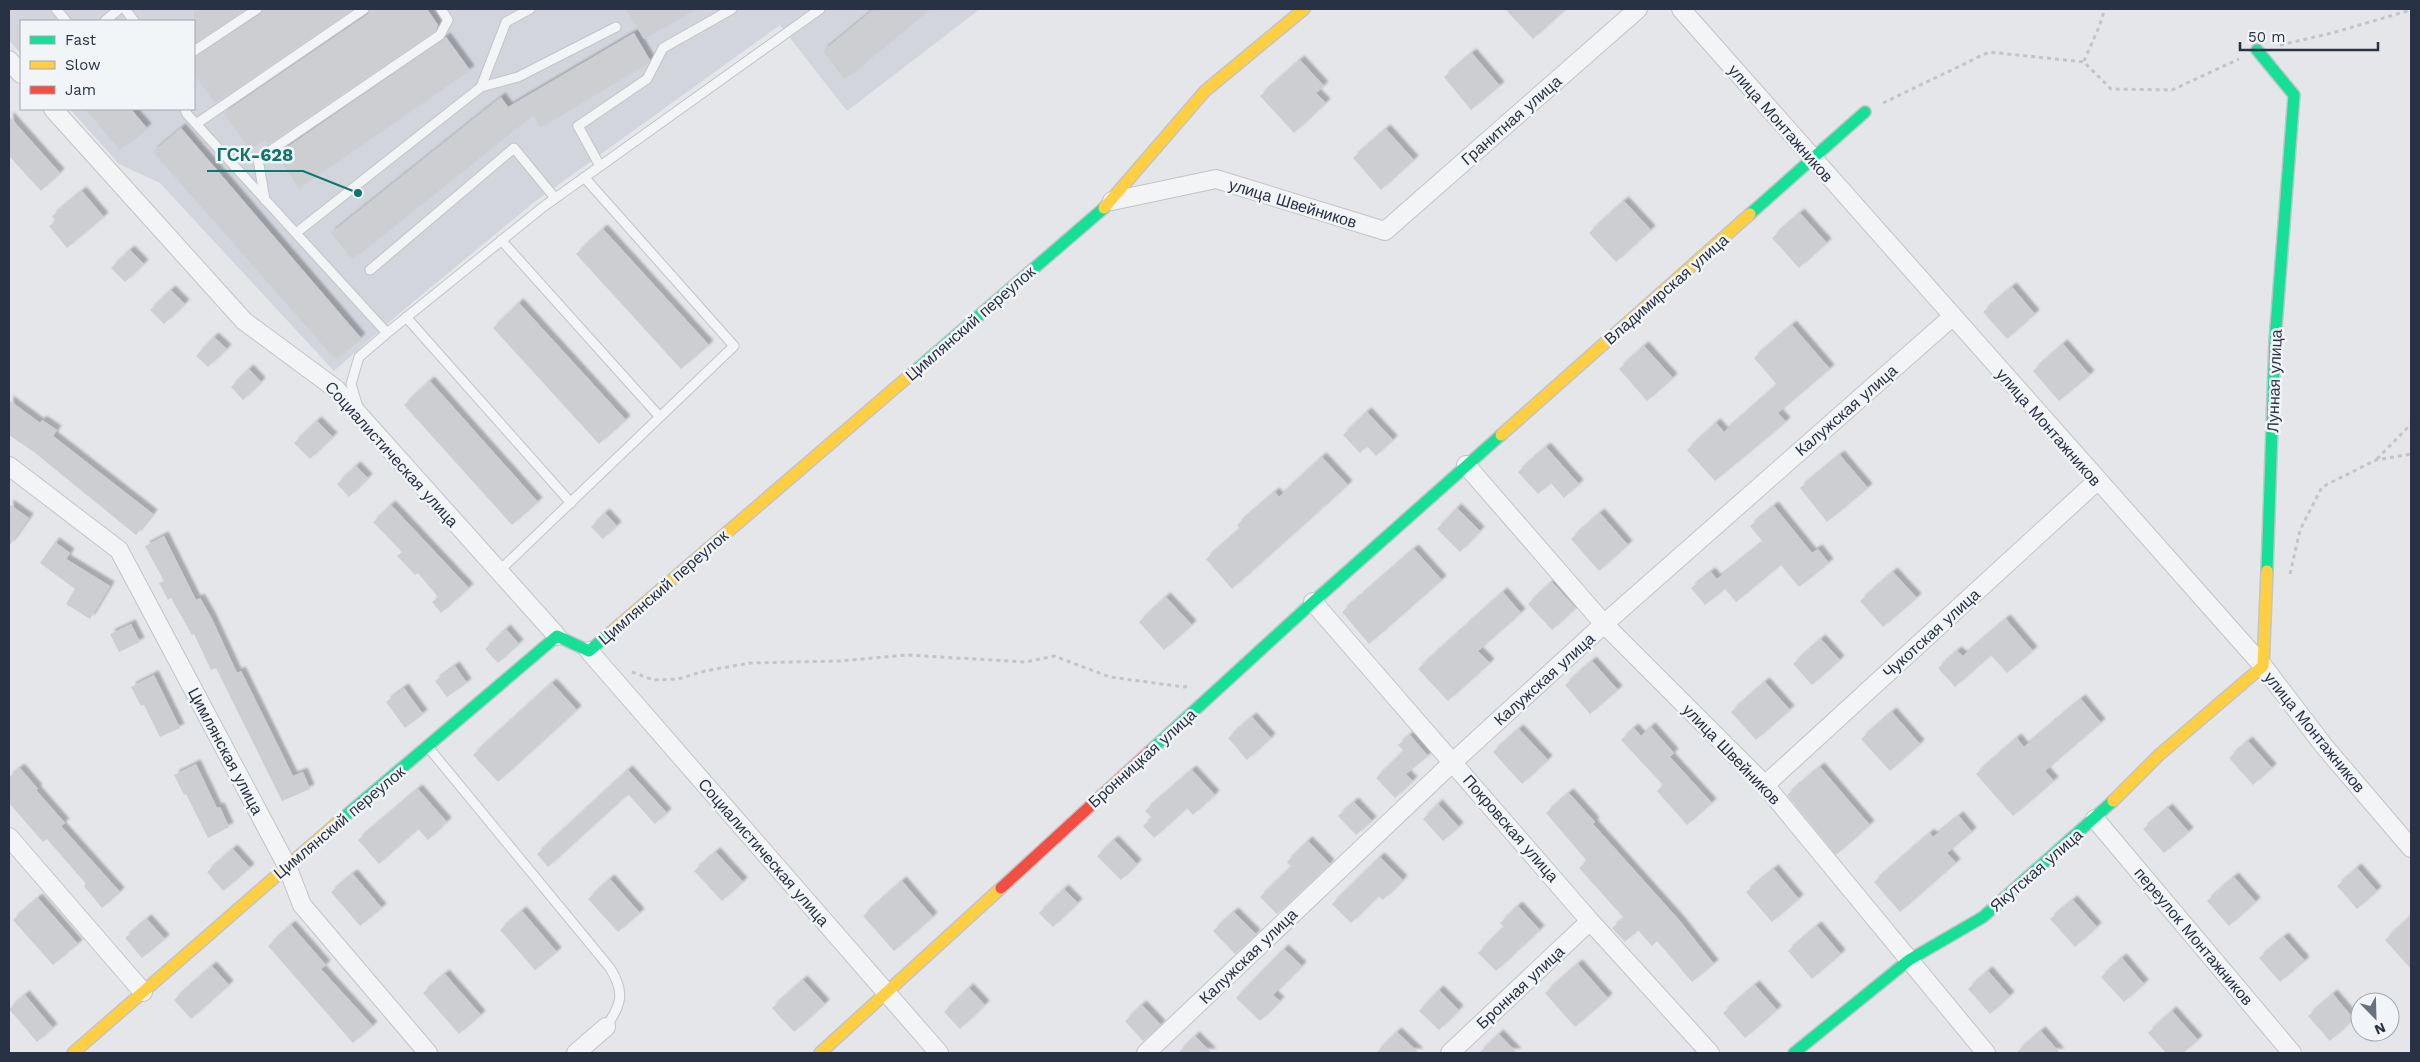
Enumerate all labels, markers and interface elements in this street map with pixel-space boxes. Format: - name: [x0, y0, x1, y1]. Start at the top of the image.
- legend: [20, 20, 195, 110]
- scale bar: [2240, 20, 2378, 52]
- text: 50 m: [2248, 28, 2285, 46]
- text: Fast: [65, 31, 97, 49]
- text: Slow: [65, 56, 101, 74]
- street label: улица Монтажников: [1724, 61, 1837, 186]
- street label: Гранитная улица: [1457, 72, 1565, 169]
- text: Jam: [65, 81, 96, 99]
- callout: ГСК-628: [207, 138, 303, 171]
- text: ГСК-628: [217, 144, 293, 165]
- street label: улица Швейников: [1227, 175, 1359, 232]
- street label: Владимирская улица: [1600, 230, 1732, 348]
- street label: Цимлянский переулок: [902, 261, 1040, 385]
- street label: Лунная улица: [2263, 329, 2286, 433]
- street label: Калужская улица: [1791, 361, 1901, 460]
- street label: улица Монтажников: [1992, 365, 2105, 490]
- street label: Социалистическая улица: [321, 378, 462, 531]
- street label: Цимлянский переулок: [595, 525, 733, 649]
- street label: Чукотская улица: [1879, 585, 1984, 682]
- street label: Калужская улица: [1490, 629, 1599, 730]
- street label: улица Монтажников: [2260, 668, 2369, 797]
- street label: Цимлянская улица: [184, 685, 267, 818]
- street label: улица Швейников: [1679, 700, 1785, 809]
- street label: Бронницкая улица: [1085, 705, 1200, 812]
- street label: Цимлянский переулок: [270, 761, 409, 883]
- street label: Покровская улица: [1459, 771, 1562, 886]
- street label: Социалистическая улица: [694, 775, 833, 930]
- street label: Якутская улица: [1986, 825, 2086, 916]
- street label: переулок Монтажников: [2130, 864, 2257, 1009]
- street label: Калужская улица: [1195, 905, 1301, 1008]
- street label: Бронная улица: [1473, 942, 1568, 1033]
- north arrow: [2350, 992, 2400, 1042]
- text: N: [2372, 1020, 2388, 1038]

